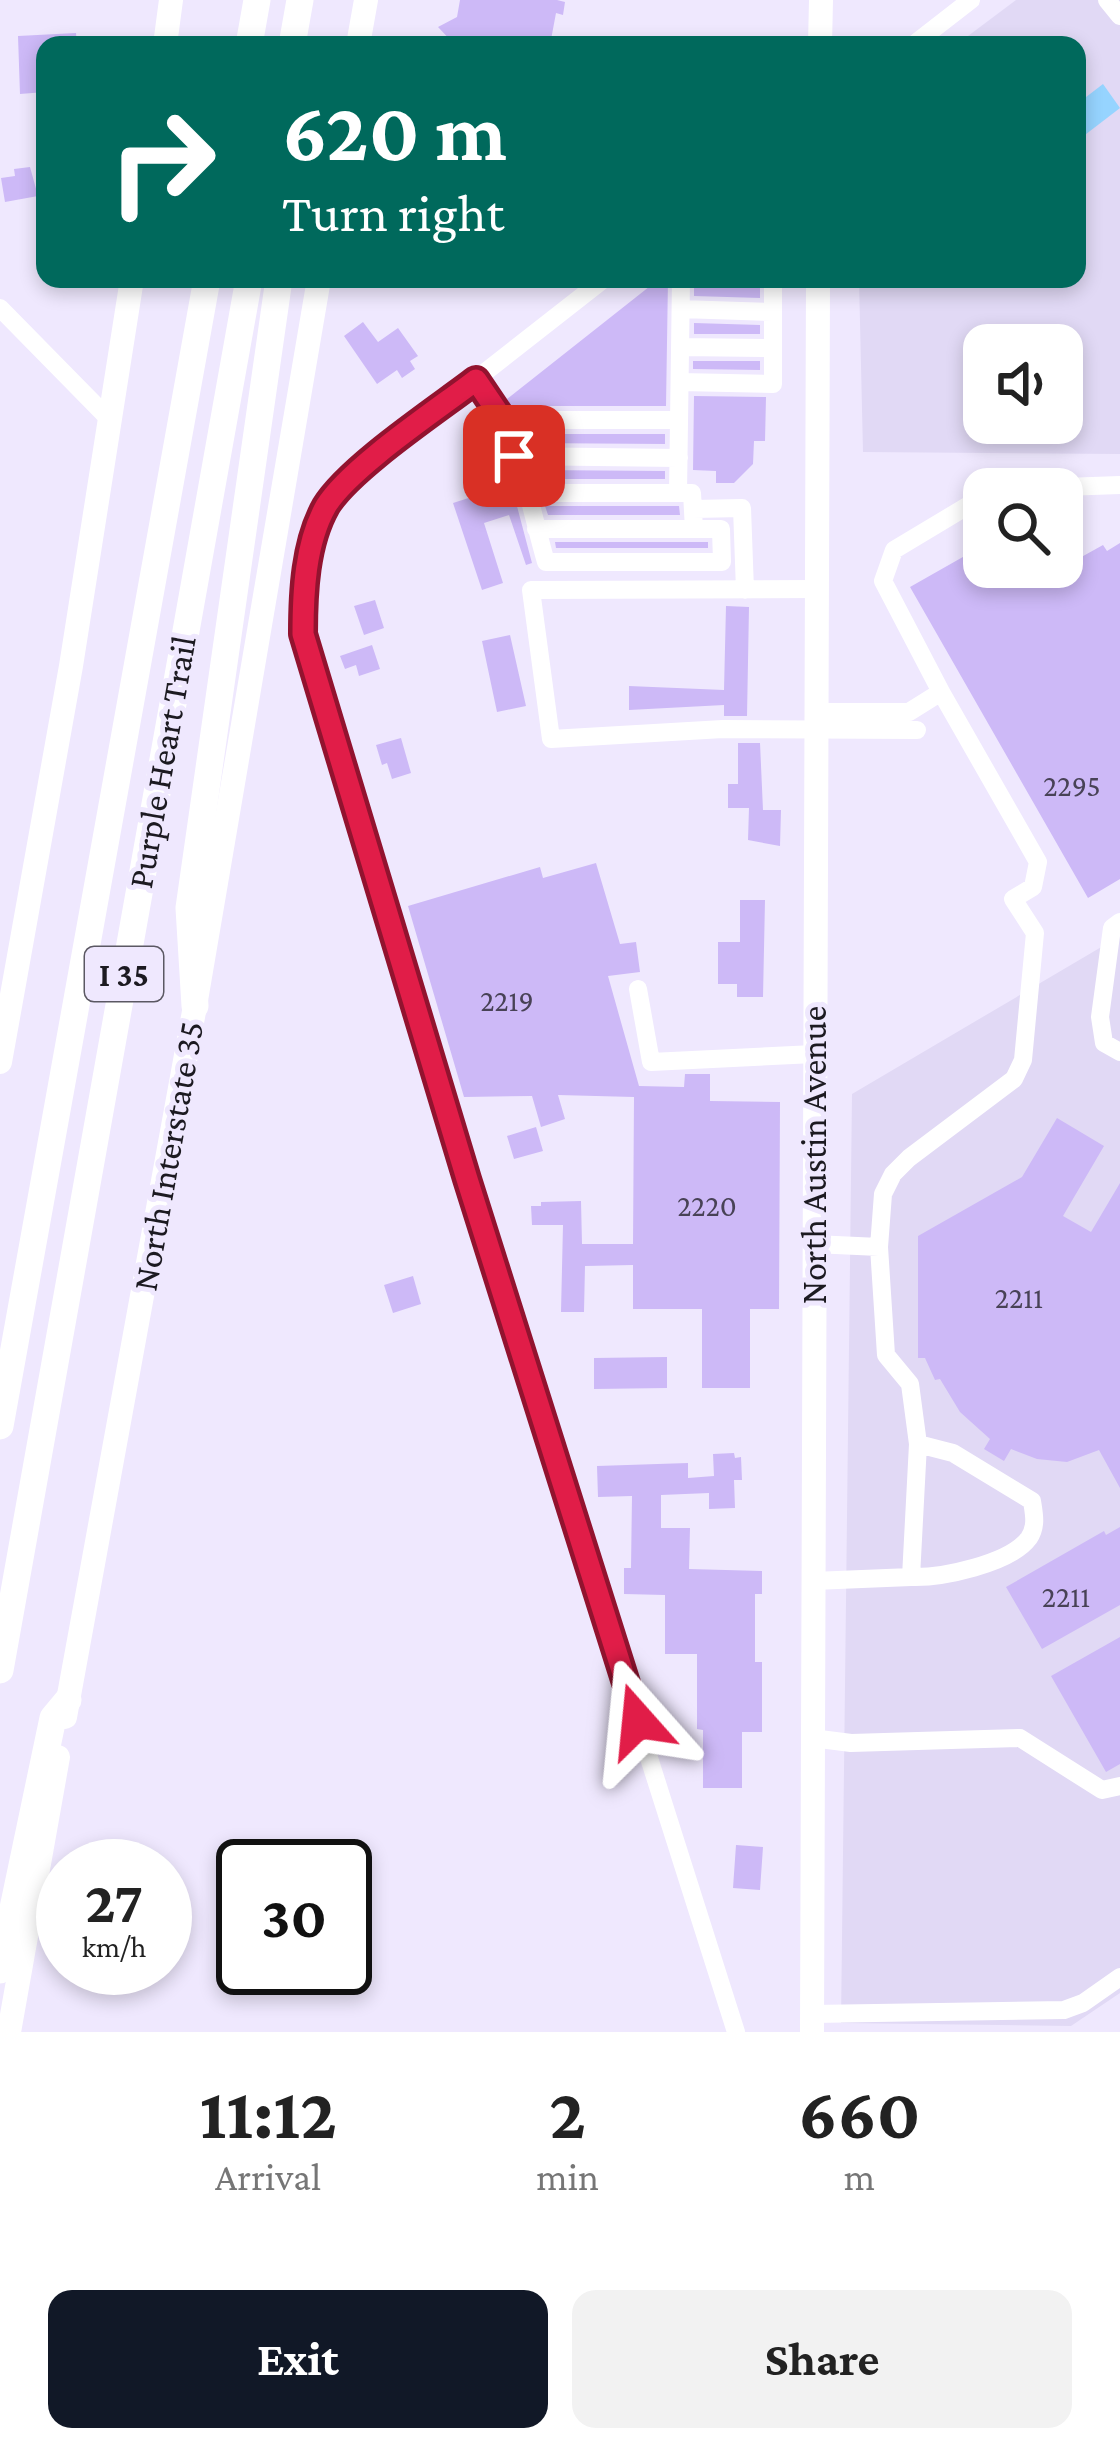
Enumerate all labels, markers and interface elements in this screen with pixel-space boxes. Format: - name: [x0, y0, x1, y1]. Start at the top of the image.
- icon: right: [84, 84, 240, 240]
- text: 620 m: [282, 85, 507, 178]
- text: Turn right: [282, 183, 504, 243]
- map controls: [963, 324, 1083, 588]
- button: sound: [963, 324, 1083, 444]
- pin: [463, 405, 565, 507]
- icon: arrive: [481, 423, 547, 489]
- button: search: [963, 468, 1083, 588]
- street label: Purple Heart Trail: [120, 633, 204, 891]
- house number: 2295: [1043, 769, 1101, 802]
- road number: I 35: [85, 947, 163, 1001]
- house number: 2219: [480, 984, 534, 1017]
- street label: North Austin Avenue: [794, 1006, 834, 1304]
- street label: North Interstate 35: [125, 1018, 211, 1294]
- house number: 2220: [677, 1189, 737, 1222]
- house number: 2211: [995, 1281, 1043, 1314]
- house number: 2211: [1042, 1580, 1090, 1613]
- position arrow: [575, 1658, 701, 1784]
- speed limit sign: 30: [216, 1839, 372, 1995]
- text: 27: [85, 1868, 143, 1935]
- text: km/h: [82, 1930, 146, 1963]
- text: 11:12: [199, 2073, 337, 2153]
- text: 2: [549, 2073, 586, 2153]
- text: 660: [798, 2073, 921, 2153]
- text: Arrival: [215, 2155, 321, 2198]
- text: min: [536, 2155, 599, 2198]
- text: m: [844, 2155, 875, 2198]
- button: Exit: [48, 2290, 548, 2428]
- button: Share: [572, 2290, 1072, 2428]

